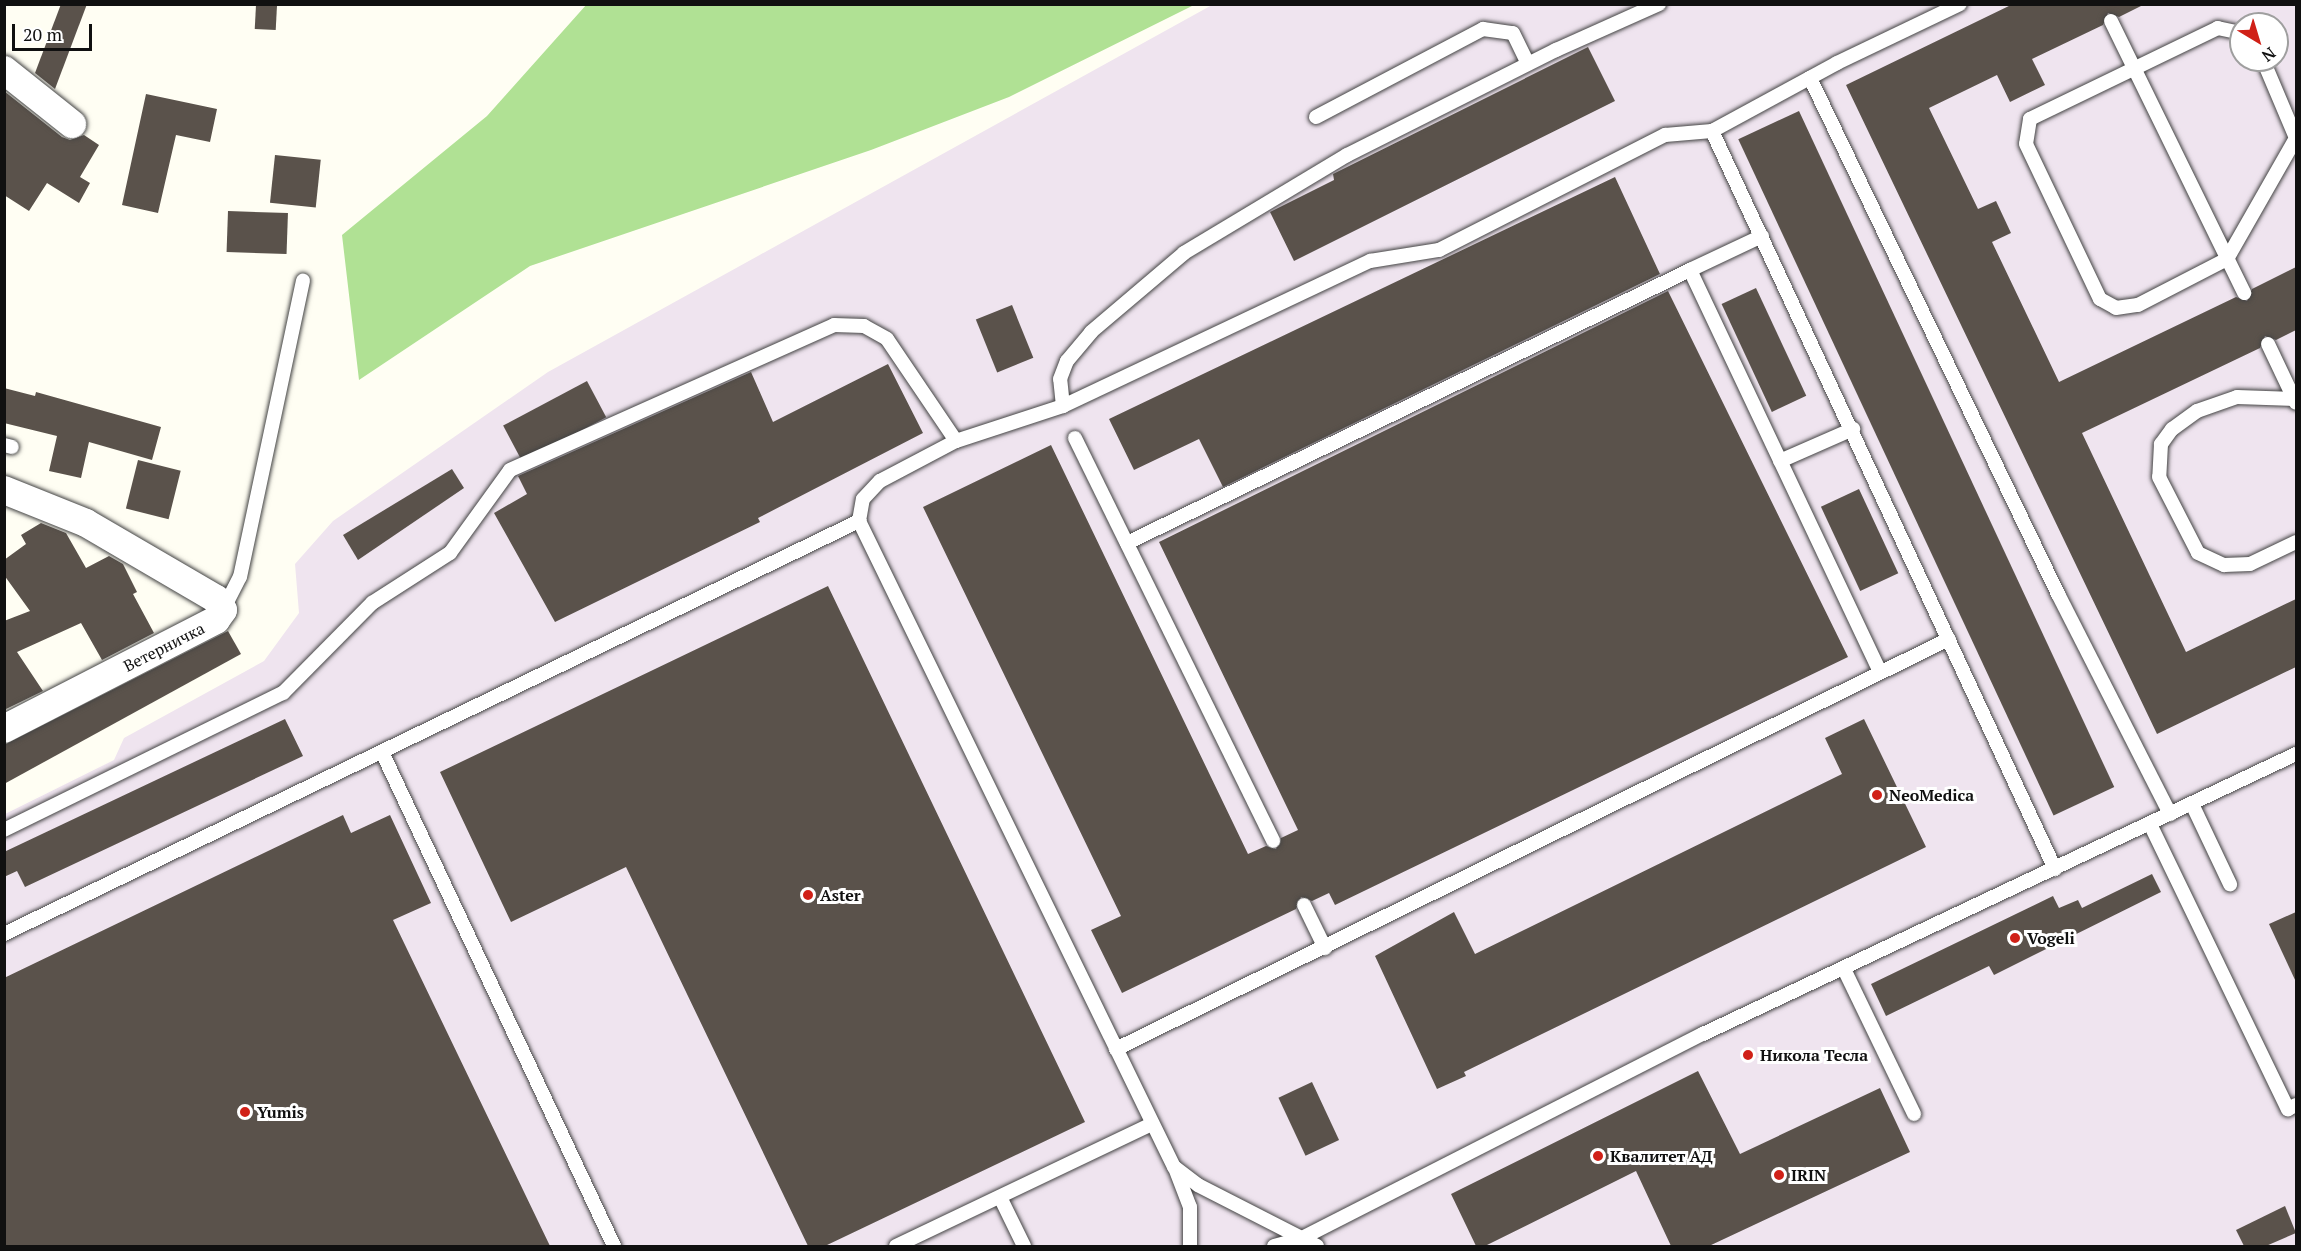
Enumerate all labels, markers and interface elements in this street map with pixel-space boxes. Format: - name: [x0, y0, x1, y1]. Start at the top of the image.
- scale bar: [15, 12, 94, 50]
- north arrow: [2229, 12, 2289, 72]
- text: 20 m: [23, 22, 62, 46]
- text: N: [2257, 42, 2280, 67]
- street label: Ветерничка: [120, 618, 208, 676]
- place label: NeoMedica: [1889, 785, 1974, 805]
- marker: NeoMedica: [1870, 788, 1884, 802]
- place label: Aster: [820, 885, 861, 905]
- marker: Aster: [801, 888, 815, 902]
- place label: Vogeli: [2027, 928, 2075, 948]
- marker: Vogeli: [2008, 931, 2022, 945]
- place label: Никола Тесла: [1760, 1045, 1868, 1065]
- marker: Никола Тесла: [1741, 1048, 1755, 1062]
- place label: Yumis: [257, 1102, 304, 1122]
- marker: Yumis: [238, 1105, 252, 1119]
- place label: Квалитет АД: [1610, 1146, 1713, 1166]
- marker: Квалитет АД: [1591, 1149, 1605, 1163]
- place label: IRIN: [1791, 1165, 1826, 1185]
- marker: IRIN: [1772, 1168, 1786, 1182]

